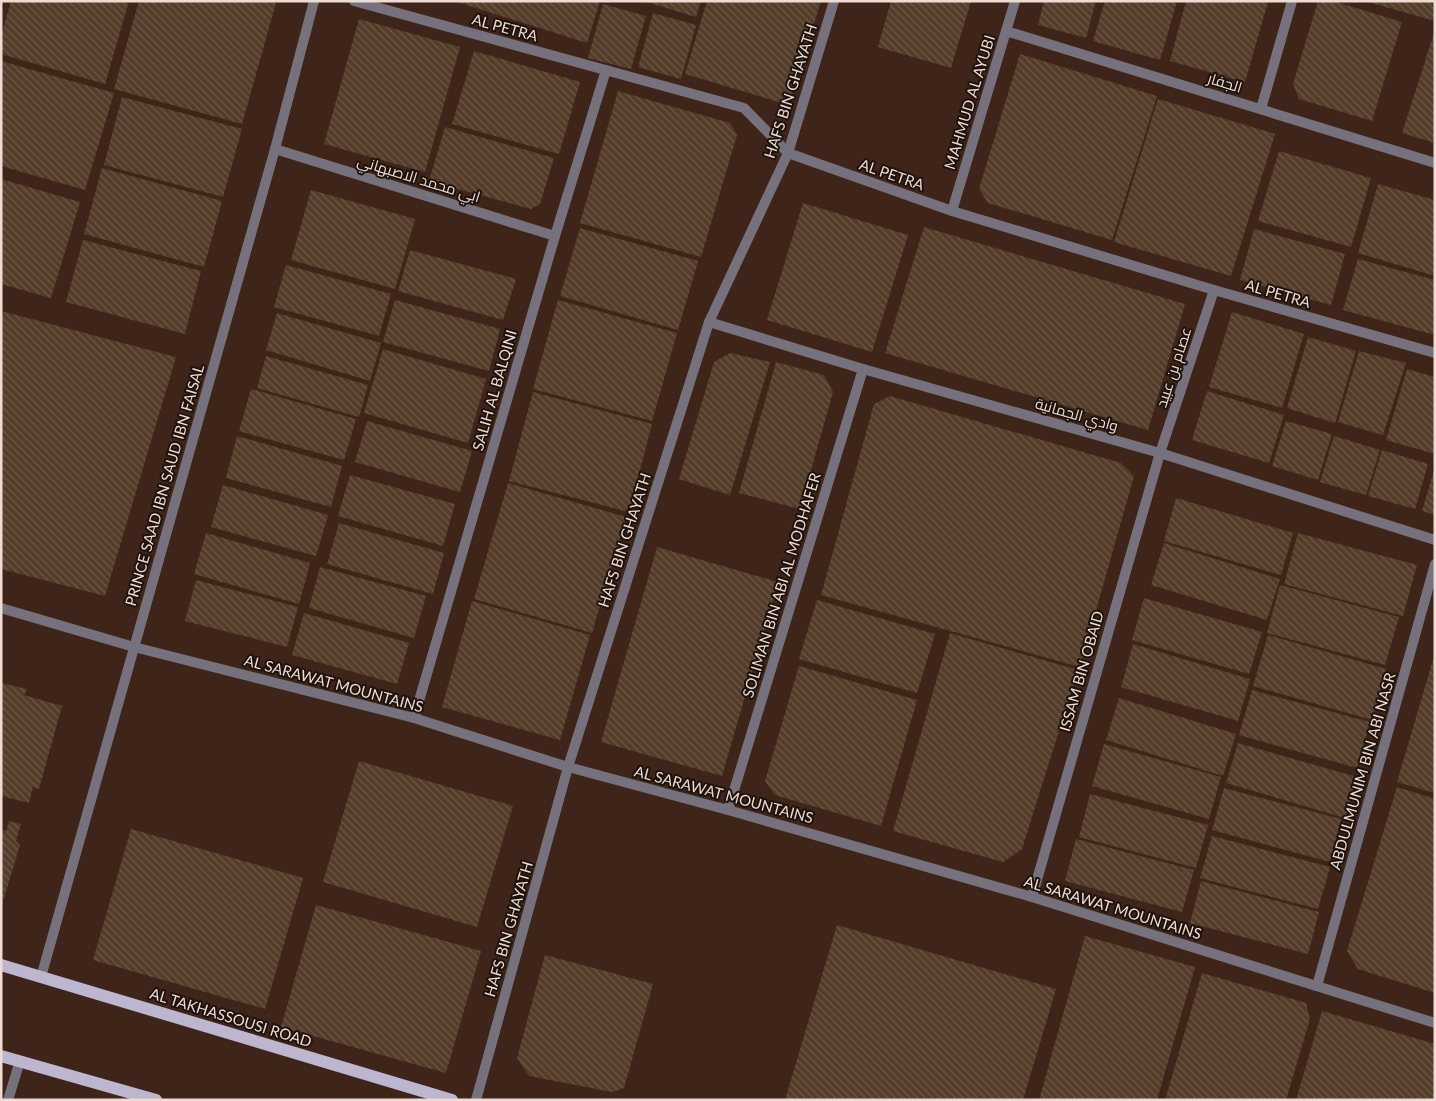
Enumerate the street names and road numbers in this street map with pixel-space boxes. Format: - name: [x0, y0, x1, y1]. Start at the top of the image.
- street label: AL PETRA: [470, 10, 541, 45]
- street label: HAFS BIN GHAYATH: [760, 22, 820, 160]
- street label: MAHMUD AL AYUBI: [940, 33, 998, 171]
- street label: الجفار: [1204, 68, 1244, 97]
- street label: ابي محمد الاصبهاني: [354, 151, 483, 209]
- street label: AL PETRA: [857, 155, 928, 194]
- street label: AL PETRA: [1243, 275, 1314, 311]
- street label: عصام بن عبيد: [1152, 325, 1196, 410]
- street label: SALIH AL BALQINI: [468, 328, 520, 452]
- street label: PRINCE SAAD IBN SAUD IBN FAISAL: [121, 362, 207, 608]
- street label: وادي الجمانية: [1032, 394, 1121, 438]
- street label: SOLIMAN BIN ABI AL MODHAFER: [738, 470, 824, 700]
- street label: HAFS BIN GHAYATH: [594, 471, 654, 609]
- street label: ISSAM BIN OBAID: [1055, 609, 1107, 733]
- street label: AL SARAWAT MOUNTAINS: [242, 650, 426, 716]
- street label: ABDULMUNIM BIN ABI NASR: [1325, 670, 1399, 872]
- street label: AL SARAWAT MOUNTAINS: [632, 761, 816, 827]
- street label: HAFS BIN GHAYATH: [480, 859, 536, 999]
- street label: AL SARAWAT MOUNTAINS: [1022, 871, 1204, 943]
- street label: AL TAKHASSOUSI ROAD: [148, 984, 314, 1050]

